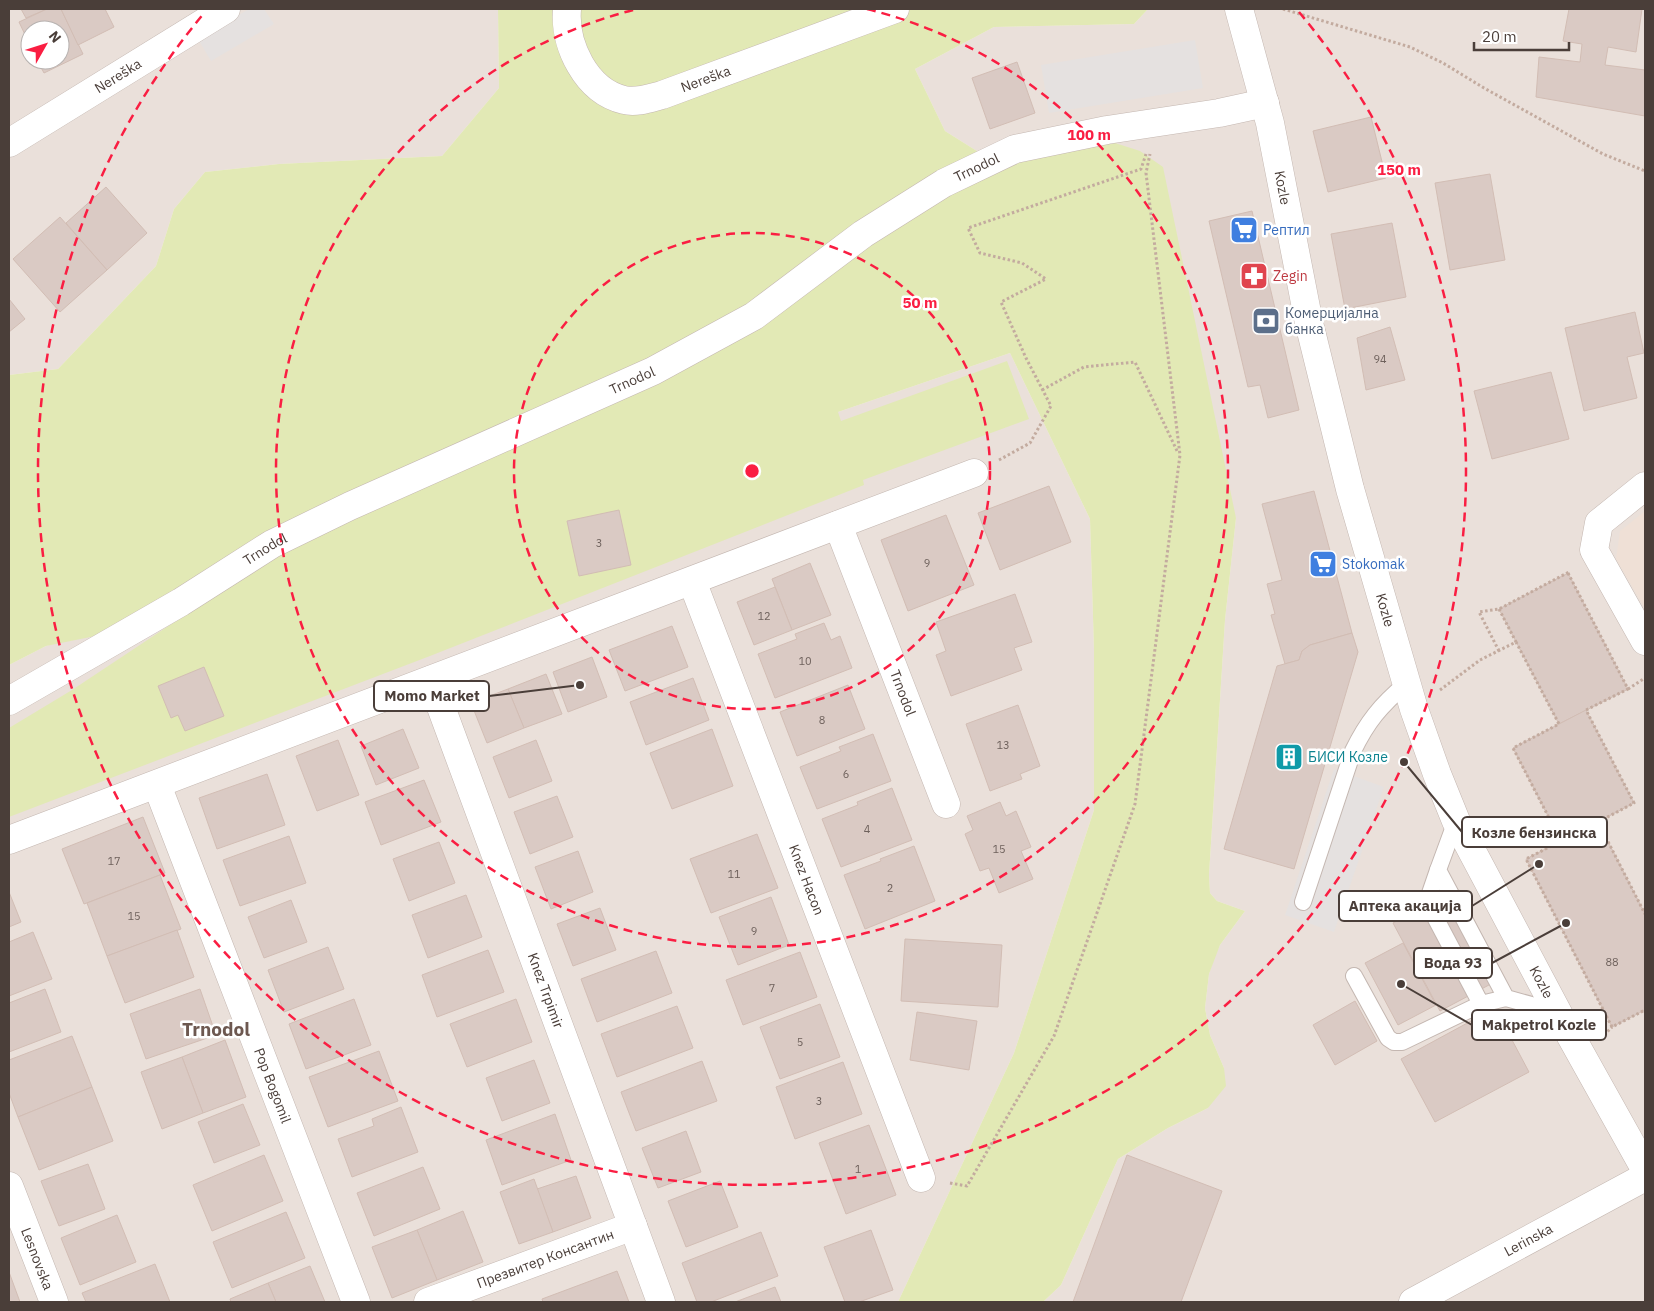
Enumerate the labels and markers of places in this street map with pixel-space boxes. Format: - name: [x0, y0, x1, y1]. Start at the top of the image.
- supermarket icon: Рептил: [1229, 215, 1259, 245]
- place label: Рептил: [1263, 221, 1310, 239]
- pharmacy icon: Zegin: [1239, 261, 1269, 291]
- place label: Zegin: [1273, 267, 1308, 285]
- place label: Комерцијална банка: [1285, 304, 1379, 338]
- bank icon: Комерцијална банка: [1251, 306, 1281, 336]
- centre of rings: [743, 462, 761, 480]
- supermarket icon: Stokomak: [1308, 549, 1338, 579]
- place label: Stokomak: [1342, 555, 1406, 573]
- callout: Momo Market: [374, 681, 489, 711]
- building icon: БИСИ Козле: [1274, 742, 1304, 772]
- place label: БИСИ Козле: [1308, 748, 1388, 766]
- callout: Козле бензинска: [1462, 817, 1607, 847]
- callout: Аптека акација: [1339, 891, 1472, 921]
- callout: Вода 93: [1414, 948, 1492, 978]
- callout: Makpetrol Kozle: [1472, 1010, 1606, 1040]

